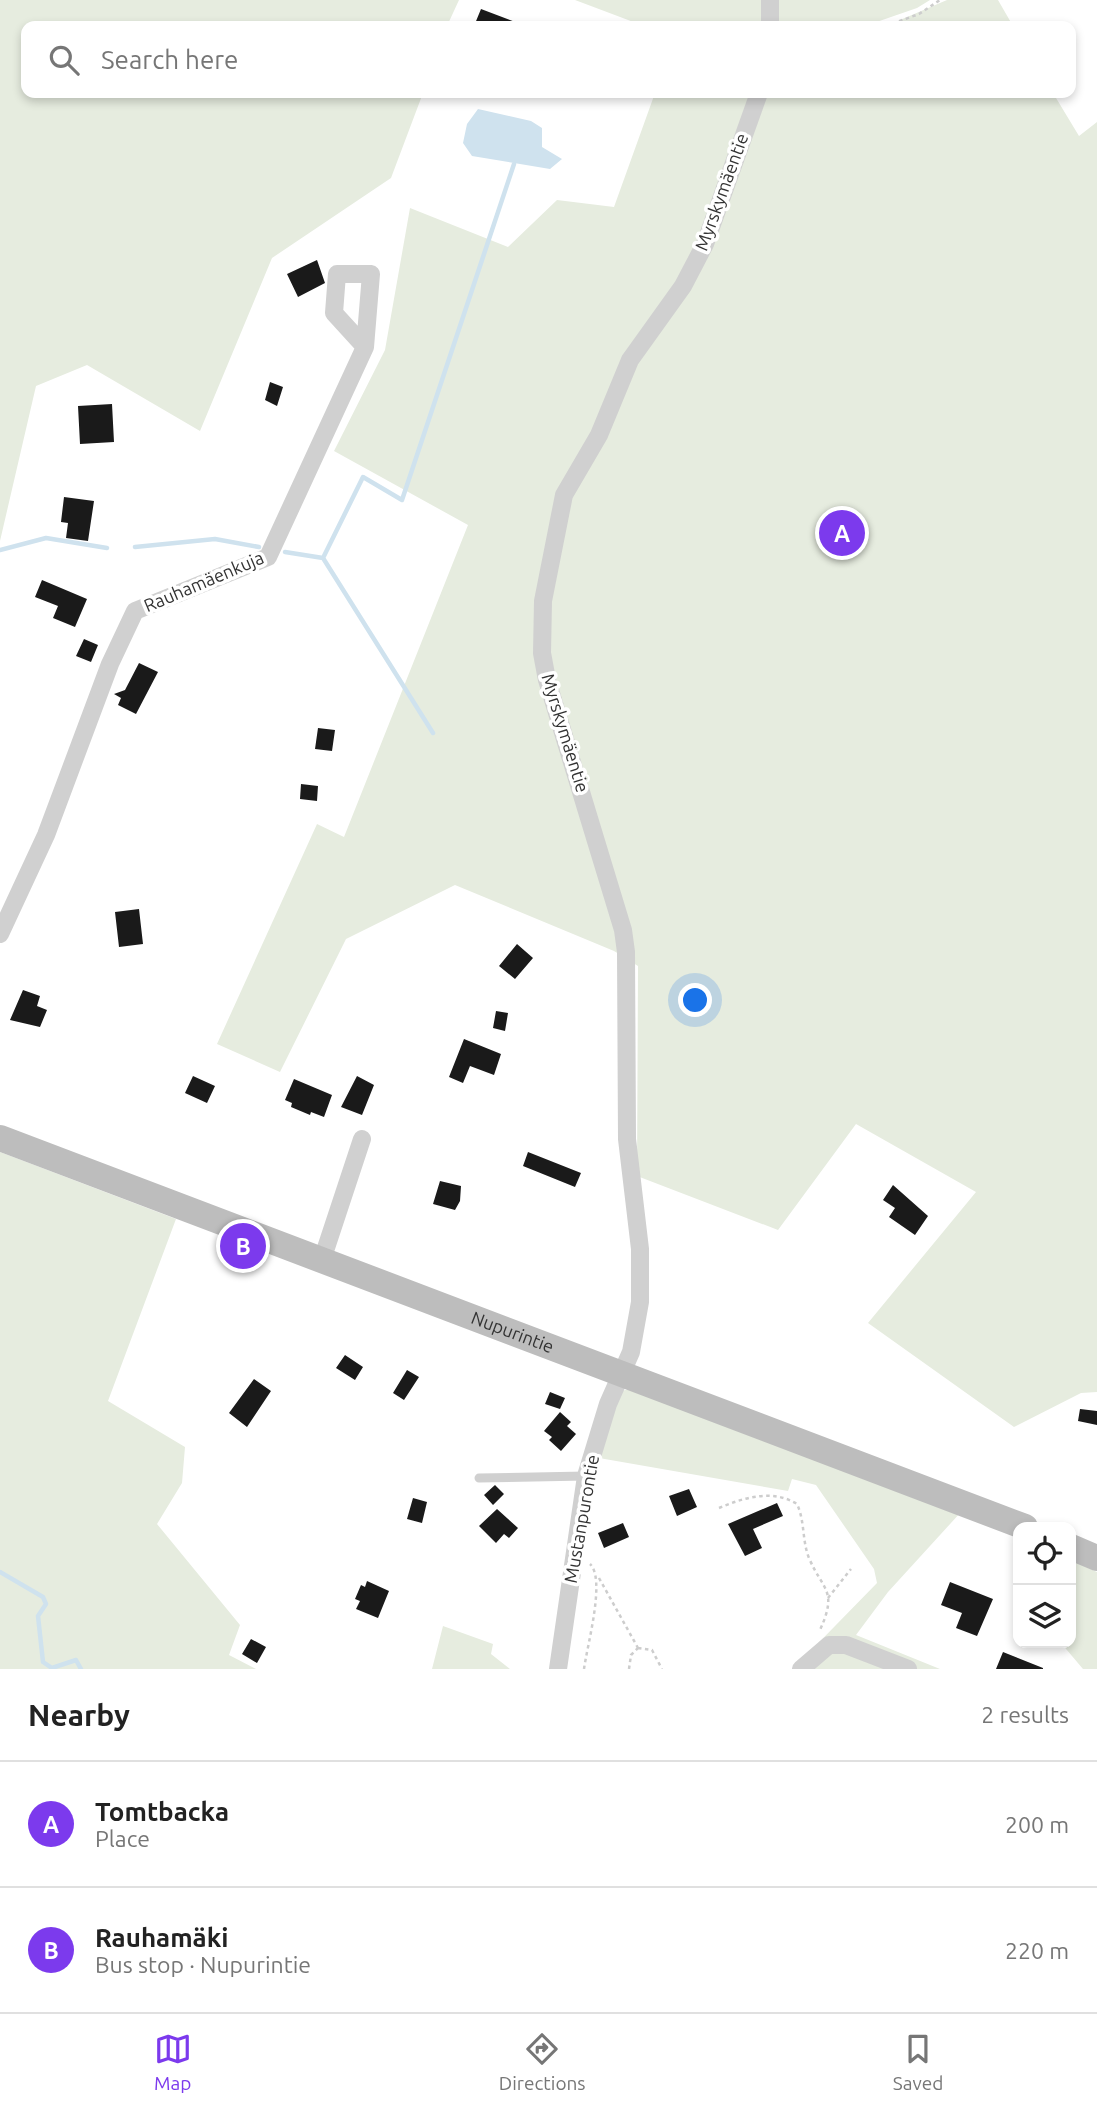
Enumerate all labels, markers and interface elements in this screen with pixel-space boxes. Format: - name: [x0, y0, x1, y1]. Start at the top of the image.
- search box: [21, 21, 1076, 98]
- icon: search: [45, 41, 83, 79]
- text: Search here: [101, 45, 238, 74]
- street label: Myrskymäentie: [691, 130, 752, 253]
- pin: A: [819, 507, 865, 559]
- street label: Rauhamäenkuja: [141, 547, 267, 615]
- street label: Myrskymäentie: [538, 671, 594, 795]
- your location: [678, 983, 712, 1017]
- pin: B: [220, 1220, 266, 1272]
- street label: Nupurintie: [469, 1307, 557, 1356]
- street label: Mustanpurontie: [560, 1453, 602, 1585]
- map controls: [1013, 1522, 1076, 1648]
- button: locate: [1013, 1522, 1076, 1585]
- button: layers: [1013, 1585, 1076, 1648]
- text: Nearby: [28, 1698, 130, 1732]
- text: 2 results: [981, 1702, 1069, 1727]
- text: Tomtbacka: [95, 1797, 229, 1826]
- text: A: [43, 1812, 59, 1837]
- text: 200 m: [1005, 1812, 1069, 1837]
- text: Place: [95, 1826, 150, 1851]
- text: Rauhamäki: [95, 1923, 229, 1952]
- text: B: [43, 1938, 59, 1963]
- text: 220 m: [1005, 1938, 1069, 1963]
- text: Bus stop · Nupurintie: [95, 1952, 311, 1977]
- tab: Map: [154, 2030, 192, 2094]
- tab: Directions: [499, 2030, 586, 2094]
- tab: Saved: [893, 2030, 943, 2094]

